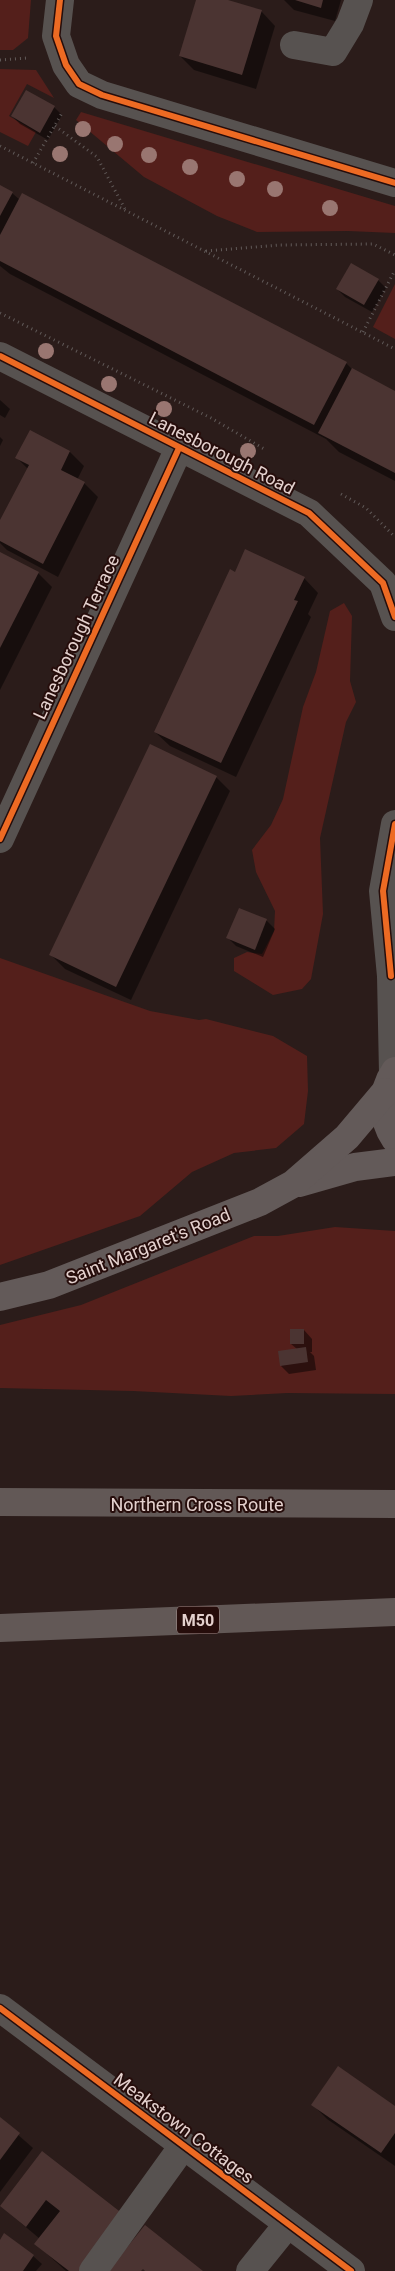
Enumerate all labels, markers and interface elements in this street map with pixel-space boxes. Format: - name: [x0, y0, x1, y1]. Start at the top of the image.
- street label: Lanesborough Road: [146, 407, 298, 499]
- street label: Lanesborough Terrace: [29, 551, 123, 723]
- street label: Saint Margaret's Road: [63, 1203, 233, 1289]
- street label: Northern Cross Route: [110, 1494, 284, 1515]
- road number: M50: [177, 1606, 219, 1634]
- street label: Meakstown Cottages: [110, 2068, 258, 2188]

